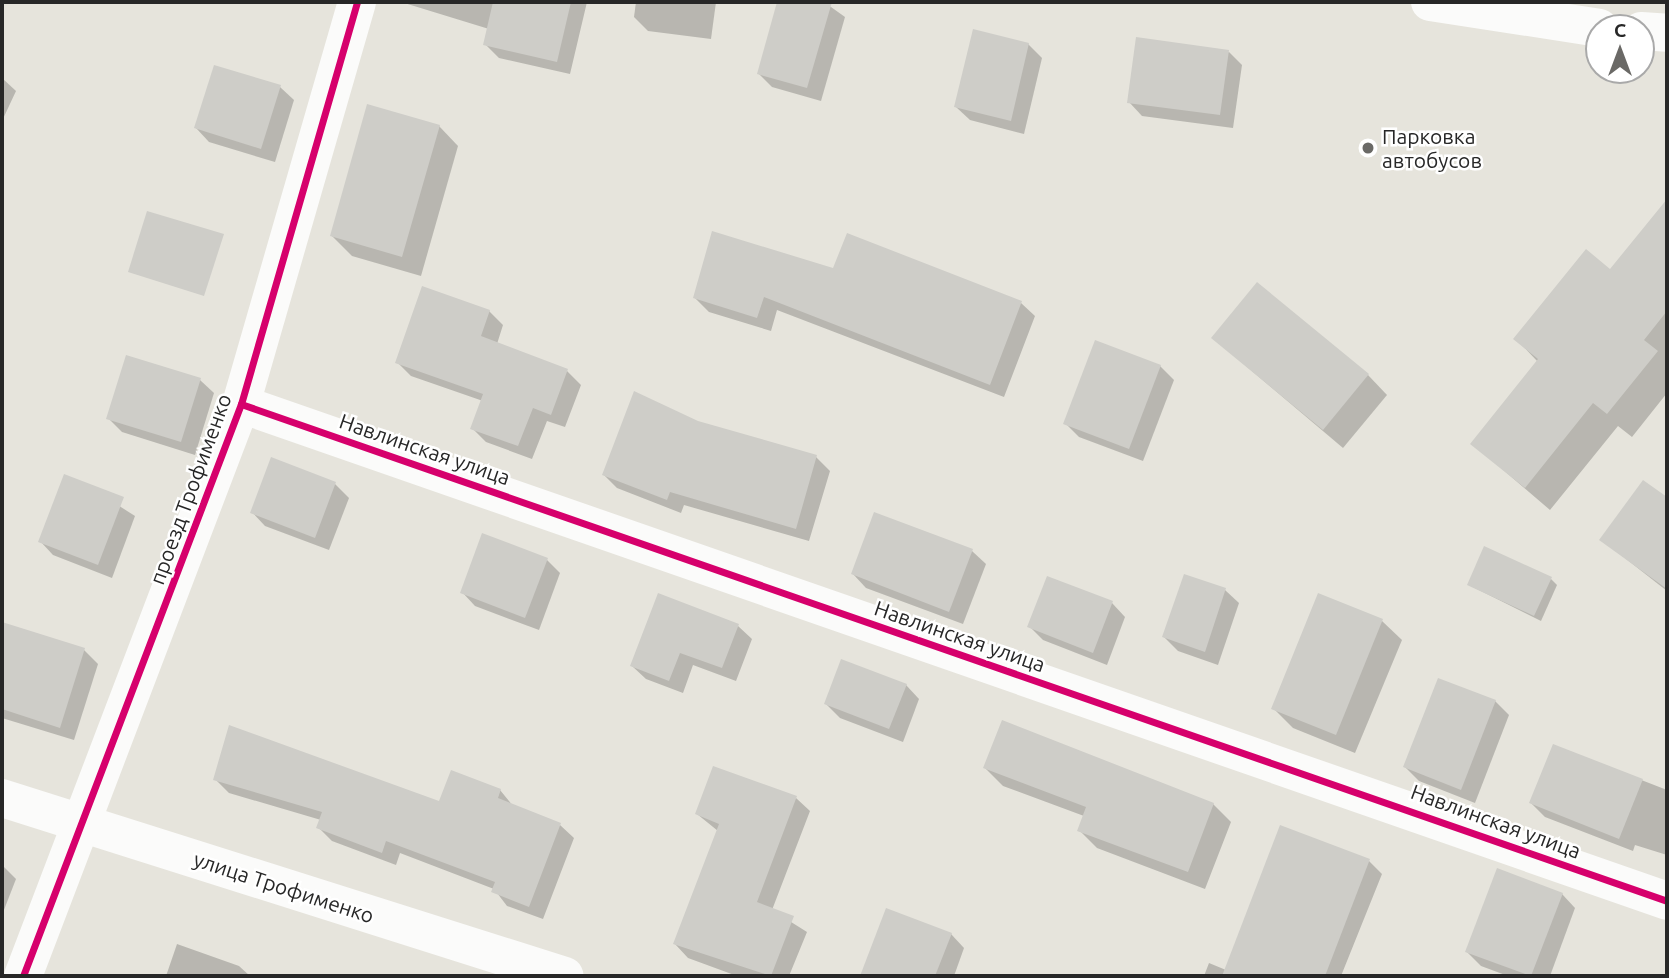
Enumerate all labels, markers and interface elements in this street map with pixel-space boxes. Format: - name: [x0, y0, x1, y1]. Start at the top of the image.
- north arrow: [1585, 14, 1655, 84]
- text: С: [1614, 19, 1626, 41]
- place label: Парковка автобусов: [1382, 123, 1482, 173]
- marker: Парковка автобусов: [1360, 140, 1376, 156]
- street label: проезд Трофименко: [144, 390, 236, 588]
- street label: Навлинская улица: [336, 408, 514, 490]
- street label: Навлинская улица: [871, 595, 1049, 677]
- street label: Навлинская улица: [1408, 779, 1584, 863]
- street label: улица Трофименко: [191, 846, 377, 928]

